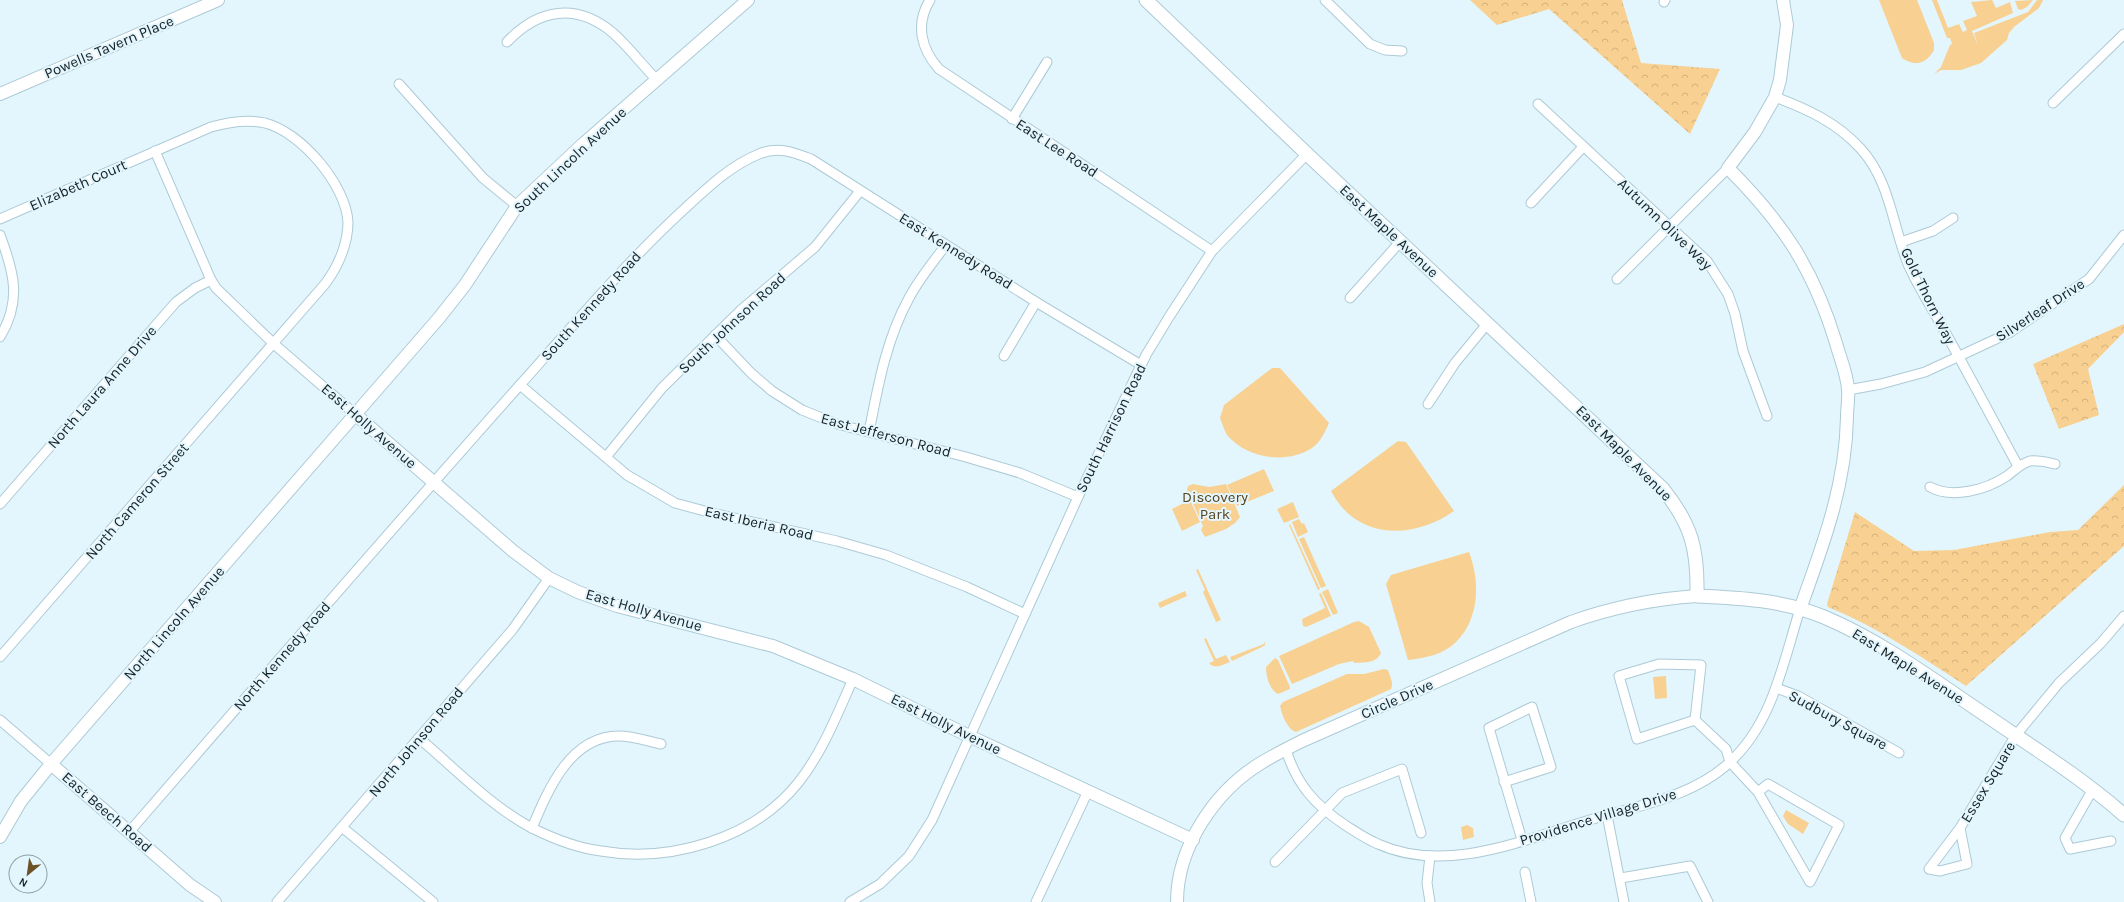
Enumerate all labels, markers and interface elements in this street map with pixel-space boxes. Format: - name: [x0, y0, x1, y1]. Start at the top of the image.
- street label: Powells Tavern Place: [42, 12, 176, 82]
- street label: South Lincoln Avenue: [510, 103, 630, 217]
- street label: East Lee Road: [1013, 115, 1101, 181]
- street label: Elizabeth Court: [26, 155, 130, 215]
- street label: Autumn Olive Way: [1614, 174, 1716, 274]
- street label: East Maple Avenue: [1336, 181, 1442, 281]
- street label: East Kennedy Road: [896, 209, 1016, 293]
- street label: Gold Thorn Way: [1897, 245, 1959, 347]
- street label: South Kennedy Road: [537, 248, 645, 364]
- street label: South Johnson Road: [675, 269, 789, 377]
- street label: Silverleaf Drive: [1992, 275, 2088, 345]
- street label: North Laura Anne Drive: [44, 322, 160, 452]
- street label: South Harrison Road: [1072, 360, 1150, 496]
- street label: East Holly Avenue: [318, 380, 420, 472]
- street label: East Maple Avenue: [1572, 401, 1676, 505]
- street label: East Jefferson Road: [819, 409, 953, 461]
- street label: North Cameron Street: [81, 439, 193, 563]
- park label: Discovery Park: [1182, 488, 1248, 523]
- street label: East Iberia Road: [703, 502, 815, 544]
- street label: North Lincoln Avenue: [120, 562, 228, 684]
- street label: East Holly Avenue: [584, 585, 704, 635]
- street label: North Kennedy Road: [230, 598, 334, 714]
- street label: East Maple Avenue: [1849, 624, 1967, 708]
- street label: Circle Drive: [1358, 675, 1436, 723]
- street label: North Johnson Road: [365, 683, 467, 801]
- street label: Sudbury Square: [1786, 686, 1890, 754]
- street label: East Holly Avenue: [888, 690, 1004, 758]
- street label: Essex Square: [1957, 738, 2019, 826]
- street label: East Beech Road: [58, 768, 156, 856]
- street label: Providence Village Drive: [1517, 785, 1679, 849]
- north arrow: [8, 854, 48, 894]
- text: N: [17, 875, 30, 890]

